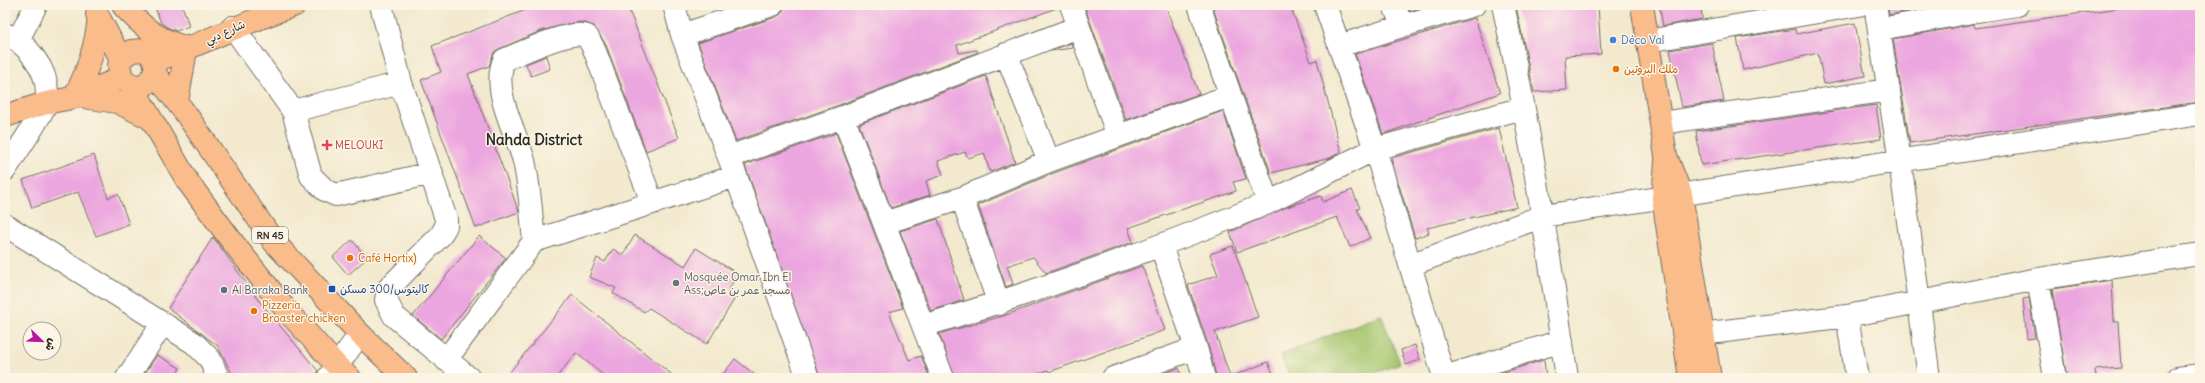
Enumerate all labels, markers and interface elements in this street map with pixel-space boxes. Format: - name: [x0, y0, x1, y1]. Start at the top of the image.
- street label: شارع دبي: [203, 17, 249, 51]
- place label: Déco Val: [1621, 33, 1664, 47]
- marker: Déco Val: [1608, 35, 1618, 45]
- place label: ملك البروتين: [1624, 62, 1678, 77]
- marker: ملك البروتين: [1611, 64, 1621, 74]
- district label: Nahda District: [486, 130, 583, 149]
- place label: MELOUKI: [335, 138, 384, 152]
- marker: MELOUKI: [322, 140, 332, 150]
- road number: RN 45: [252, 227, 288, 243]
- place label: Café Hortix): [358, 251, 417, 265]
- marker: Café Hortix): [345, 253, 355, 263]
- place label: Mosquée Omar Ibn El Ass;مسجد عمر بن عاص: [684, 270, 791, 298]
- marker: Mosquée Omar Ibn El Ass;مسجد عمر بن عاص: [671, 278, 681, 288]
- place label: كاليتوس/300 مسكن: [340, 282, 429, 296]
- place label: Al Baraka Bank: [232, 283, 309, 297]
- marker: كاليتوس/300 مسكن: [327, 284, 337, 294]
- marker: Al Baraka Bank: [219, 285, 229, 295]
- place label: Pizzeria Broaster chicken: [262, 298, 346, 325]
- marker: Pizzeria Broaster chicken: [249, 306, 259, 316]
- north arrow: [22, 321, 62, 361]
- text: ش: [42, 337, 60, 353]

